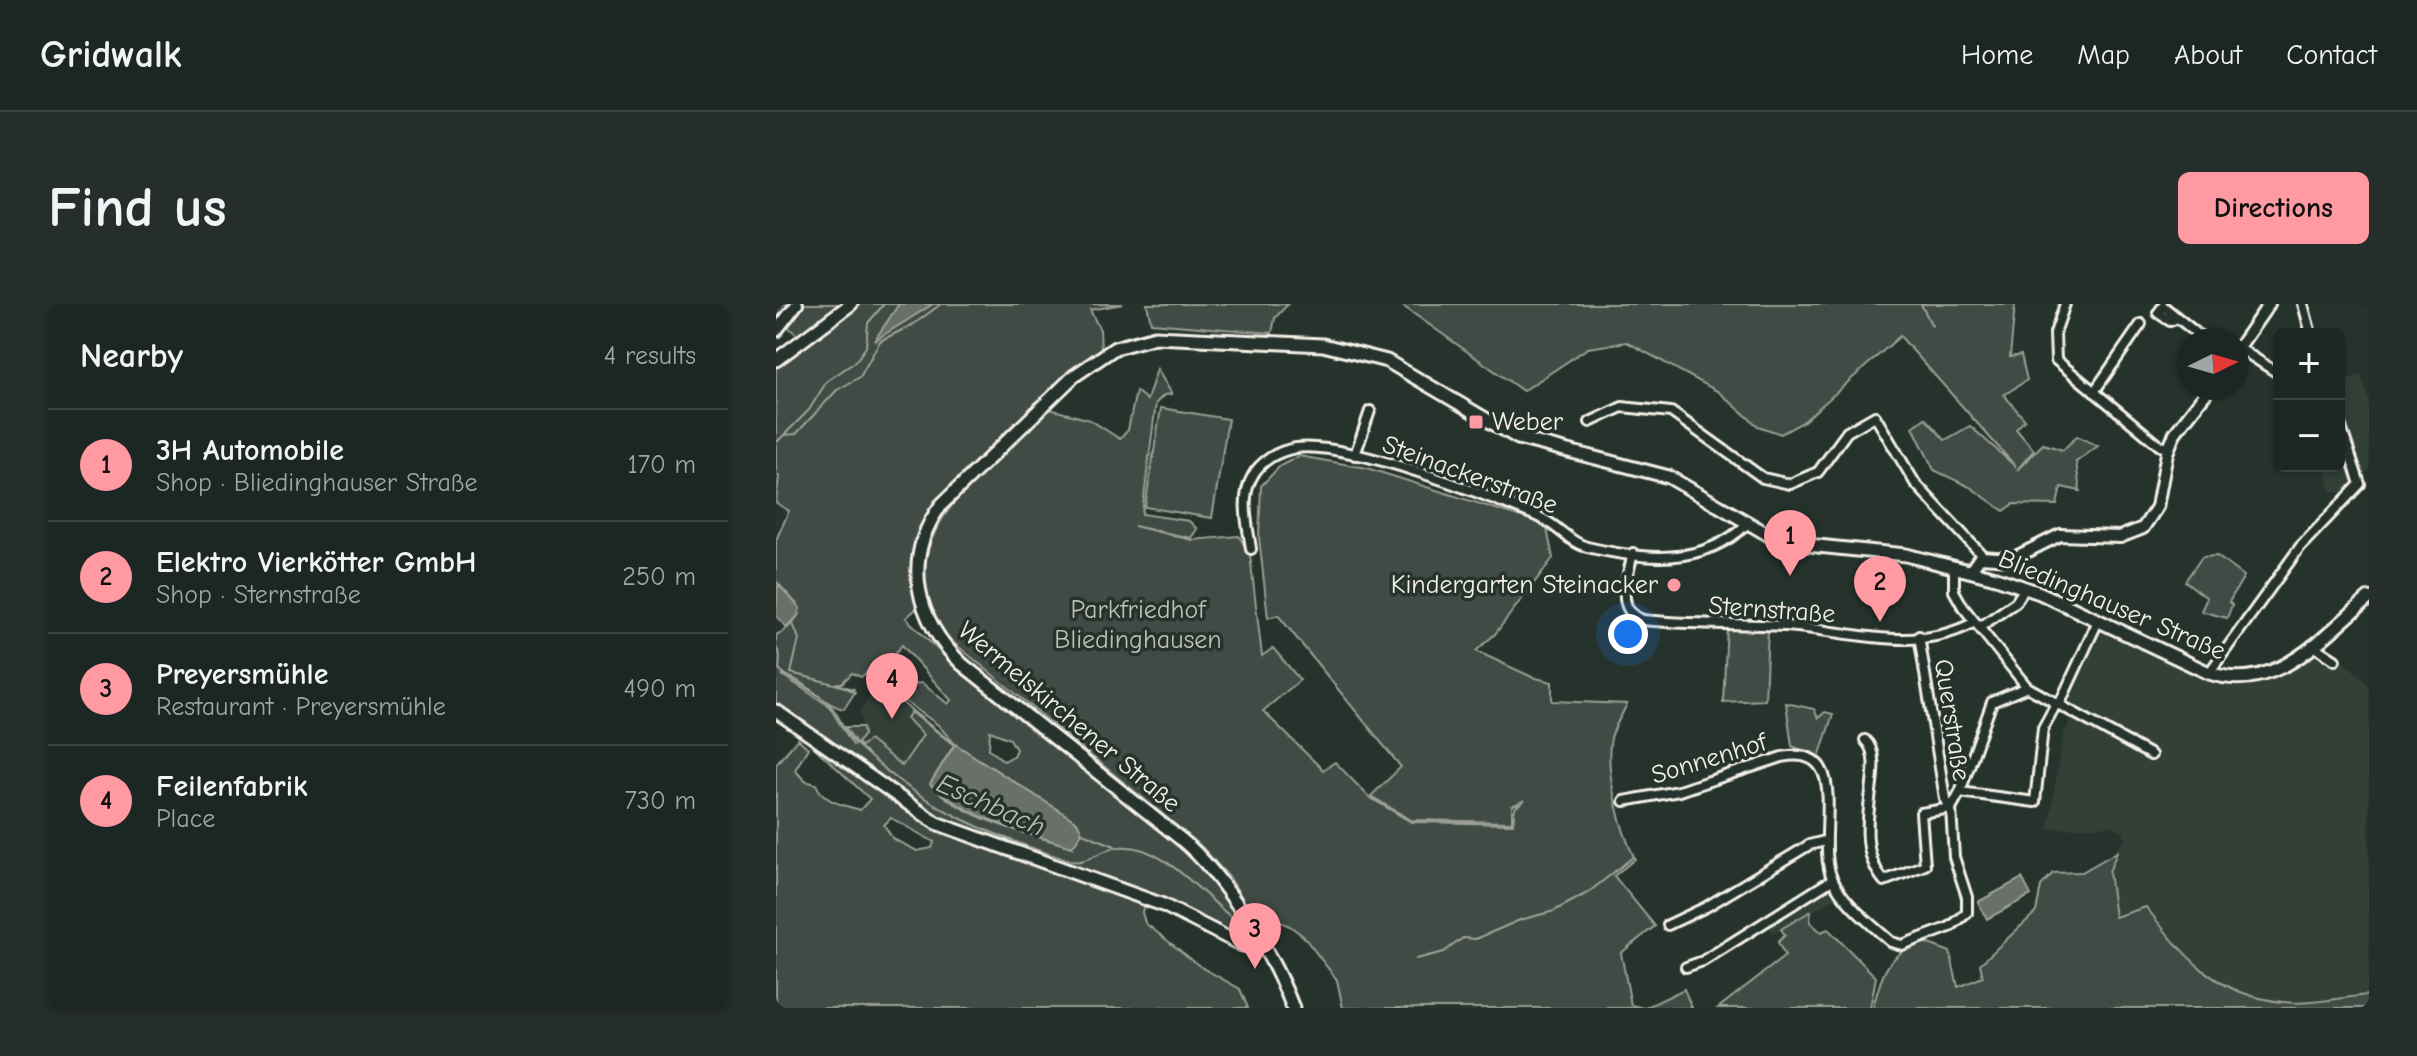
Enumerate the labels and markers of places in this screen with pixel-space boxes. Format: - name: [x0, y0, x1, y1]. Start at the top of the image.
- place label: Weber: [1492, 407, 1564, 437]
- marker: Weber: [1467, 413, 1485, 431]
- pin: 1: [1764, 510, 1816, 576]
- pin: 2: [1854, 556, 1906, 622]
- place label: Kindergarten Steinacker: [1391, 570, 1659, 600]
- marker: Kindergarten Steinacker: [1665, 576, 1683, 594]
- pin: 4: [866, 653, 918, 719]
- pin: 3: [1229, 903, 1281, 969]

